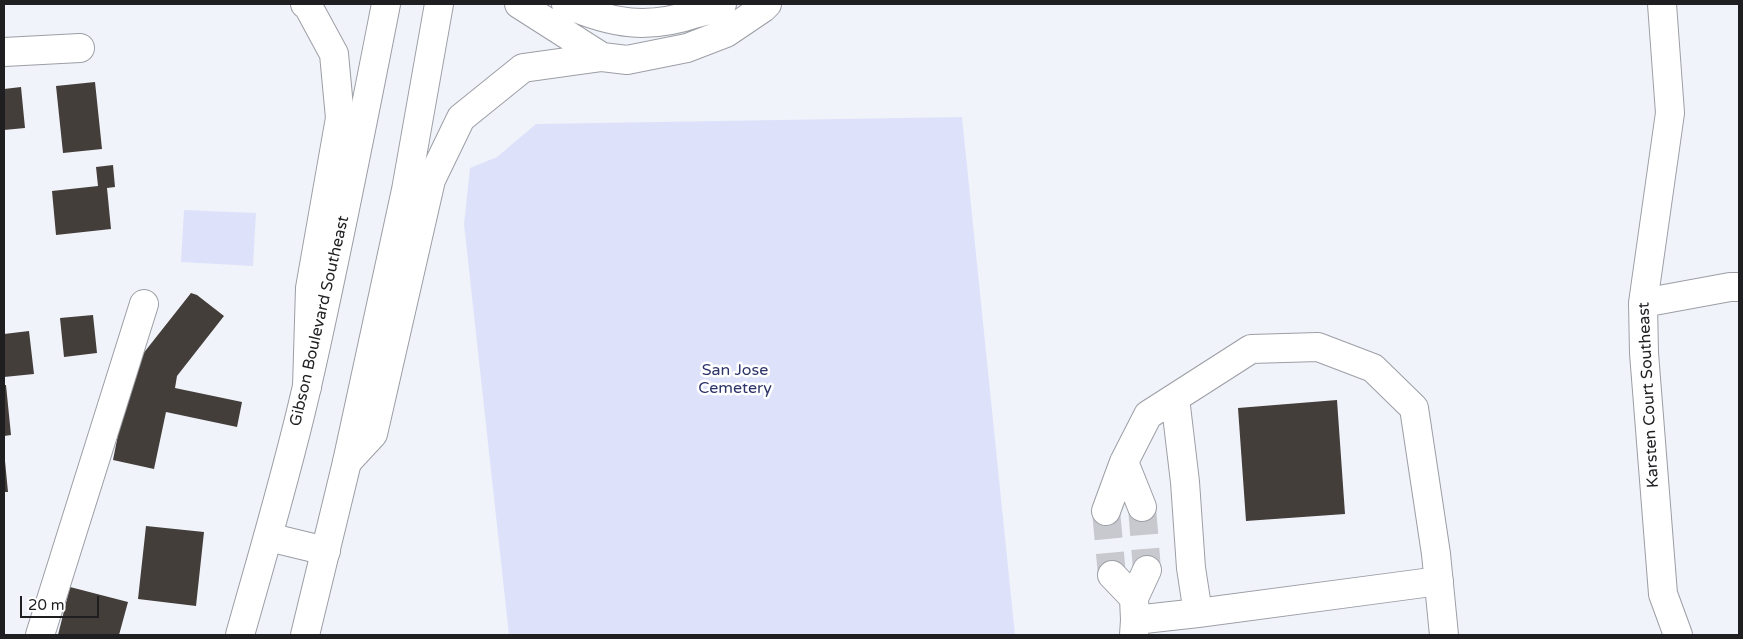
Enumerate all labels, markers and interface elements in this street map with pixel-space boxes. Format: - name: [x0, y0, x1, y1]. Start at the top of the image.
- street label: Gibson Boulevard Southeast: [286, 214, 354, 428]
- street label: Karsten Court Southeast: [1635, 302, 1663, 488]
- park label: San Jose Cemetery: [698, 361, 772, 399]
- scale bar: [22, 586, 101, 618]
- text: 20 m: [28, 596, 65, 614]

